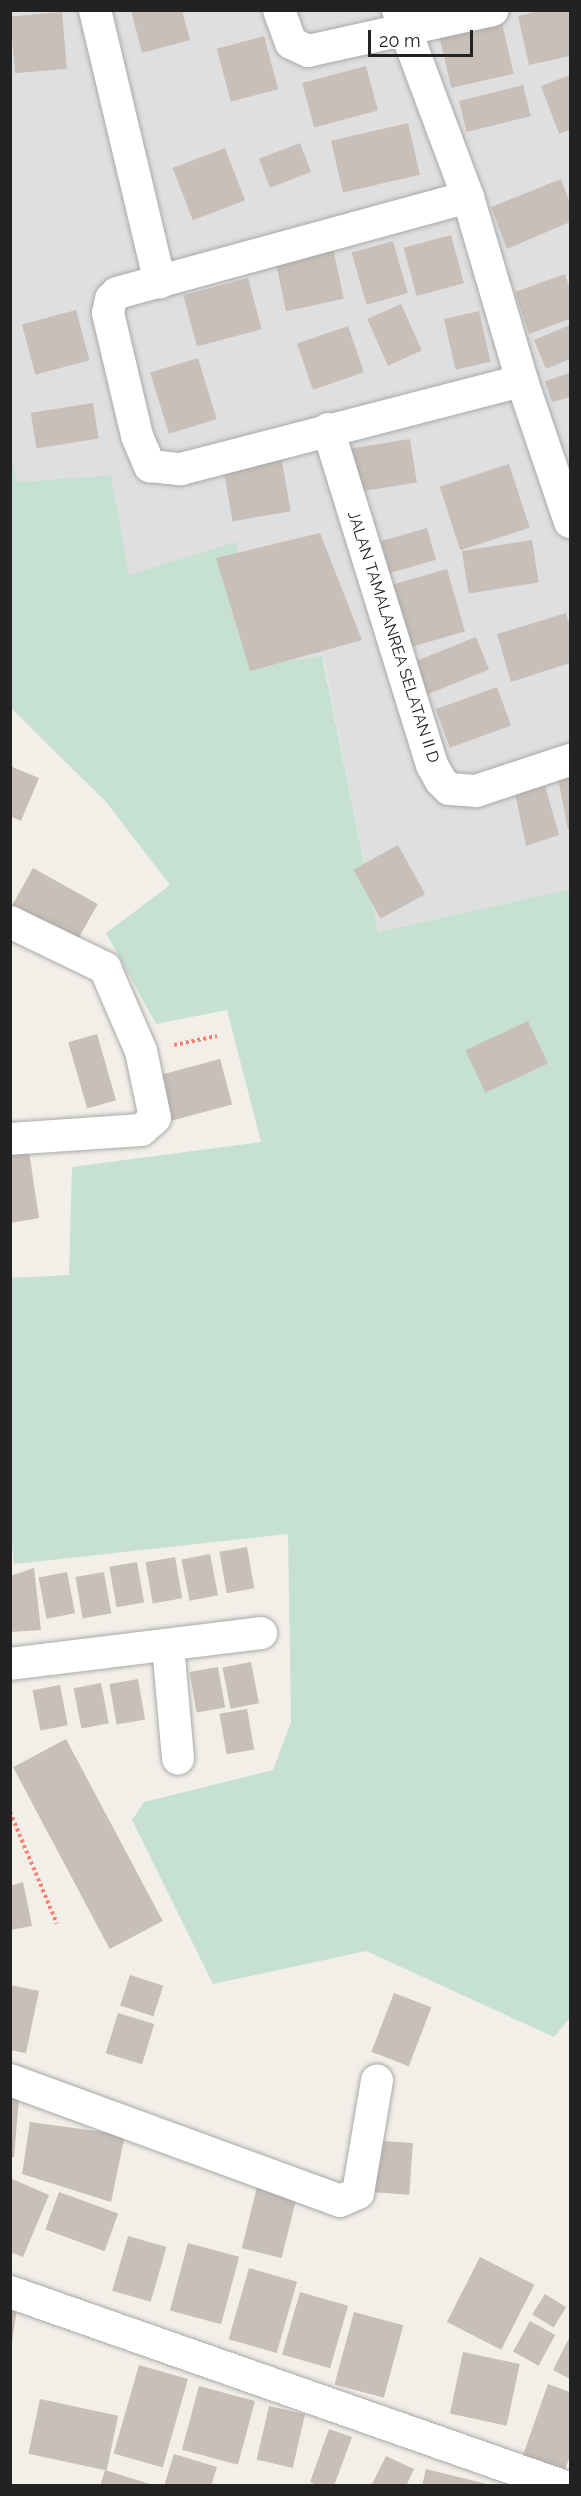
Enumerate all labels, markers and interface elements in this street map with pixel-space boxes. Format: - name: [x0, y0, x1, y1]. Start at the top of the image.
- scale bar: [371, 18, 476, 56]
- text: 20 m: [379, 30, 421, 51]
- street label: JALAN TAMALANREA SELATAN II D: [343, 508, 443, 766]

